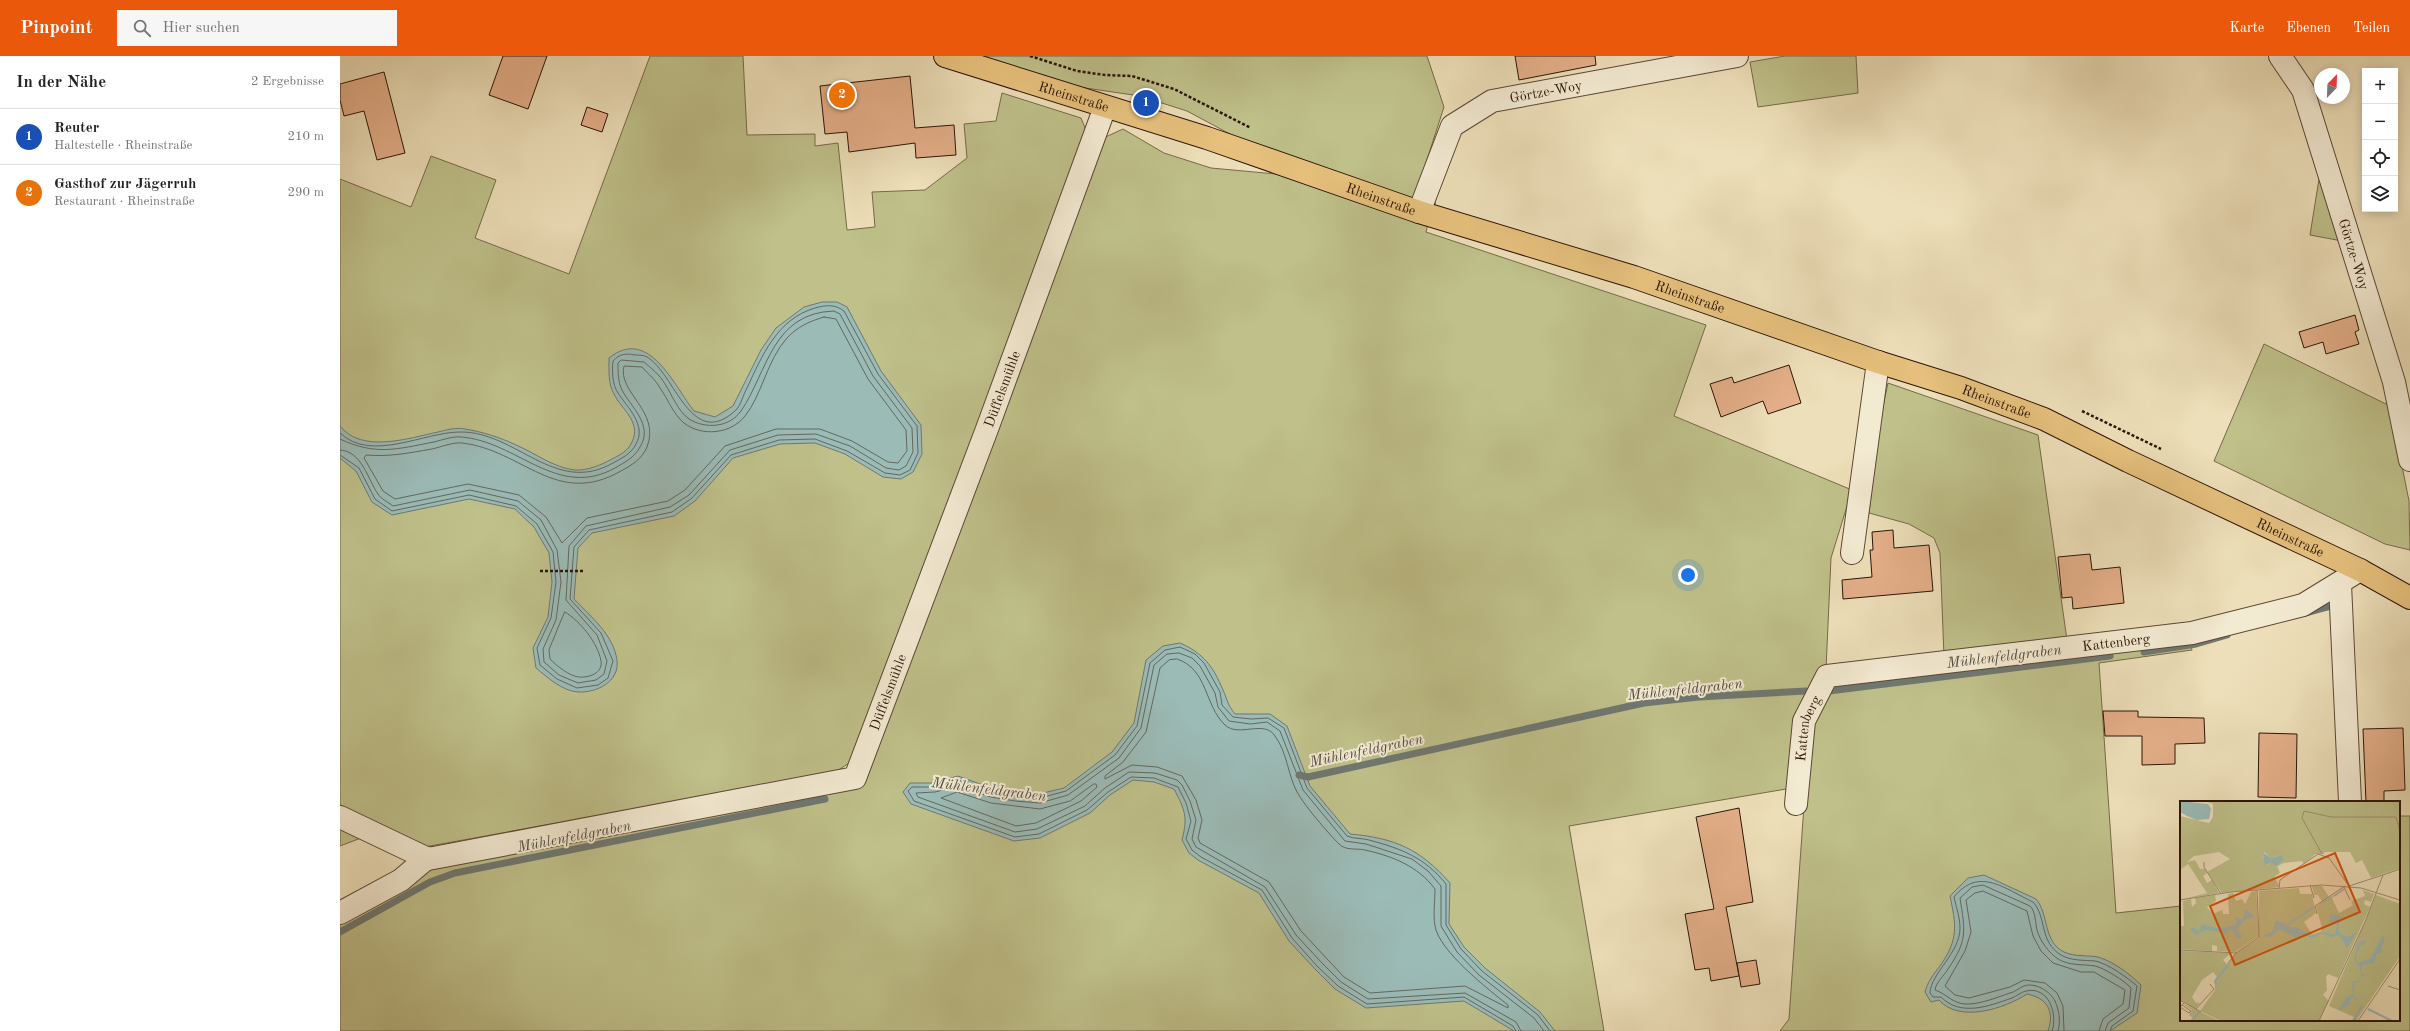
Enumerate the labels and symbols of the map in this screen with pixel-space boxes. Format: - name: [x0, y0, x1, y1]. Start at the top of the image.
- north arrow: [2314, 68, 2350, 104]
- street label: Görtze-Woy: [1509, 78, 1584, 106]
- pin: 2: [829, 80, 855, 110]
- street label: Rheinstraße: [1037, 80, 1110, 115]
- pin: 1: [1133, 88, 1159, 118]
- street label: Rheinstraße: [1344, 181, 1418, 218]
- street label: Görtze-Woy: [2336, 217, 2371, 292]
- street label: Rheinstraße: [1653, 279, 1726, 316]
- street label: Düffelsmühle: [982, 349, 1023, 429]
- street label: Rheinstraße: [1960, 383, 2033, 422]
- street label: Rheinstraße: [2254, 516, 2326, 560]
- your location: [1678, 565, 1698, 585]
- street label: Kattenberg: [2081, 632, 2151, 654]
- water label: Mühlenfeldgraben: [1945, 643, 2063, 672]
- street label: Düffelsmühle: [868, 652, 909, 733]
- water label: Mühlenfeldgraben: [1626, 677, 1744, 704]
- street label: Kattenberg: [1794, 693, 1824, 762]
- water label: Mühlenfeldgraben: [1307, 732, 1425, 771]
- water label: Mühlenfeldgraben: [930, 776, 1048, 805]
- inset map: [2180, 801, 2400, 1021]
- water label: Mühlenfeldgraben: [515, 819, 633, 856]

